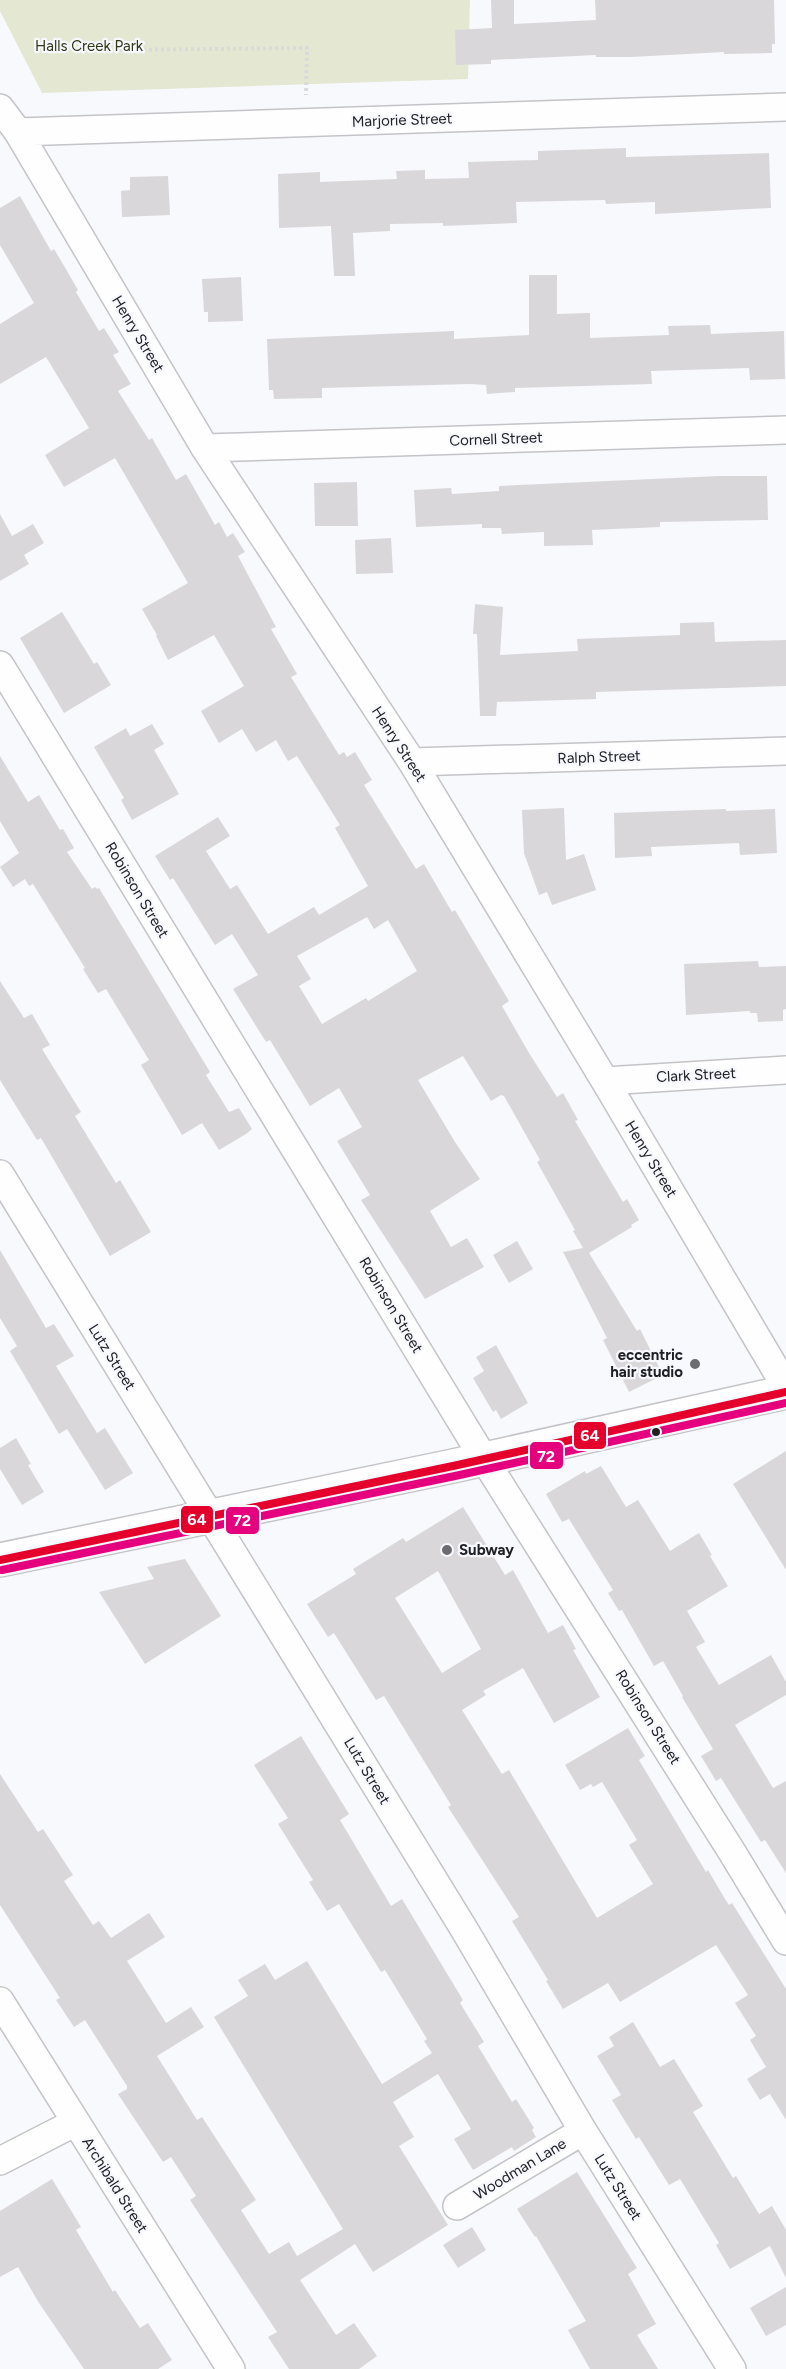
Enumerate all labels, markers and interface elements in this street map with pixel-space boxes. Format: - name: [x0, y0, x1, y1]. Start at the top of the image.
- park label: Halls Creek Park: [35, 37, 144, 55]
- street label: Marjorie Street: [351, 109, 453, 131]
- street label: Henry Street: [108, 292, 168, 376]
- street label: Cornell Street: [449, 428, 543, 450]
- street label: Henry Street: [368, 703, 430, 785]
- street label: Ralph Street: [557, 747, 641, 767]
- street label: Robinson Street: [101, 839, 173, 941]
- street label: Clark Street: [656, 1064, 737, 1086]
- street label: Henry Street: [621, 1117, 681, 1201]
- street label: Robinson Street: [355, 1254, 427, 1356]
- street label: Lutz Street: [85, 1320, 140, 1394]
- place label: eccentric hair studio: [610, 1346, 683, 1381]
- marker: eccentric hair studio: [688, 1357, 702, 1371]
- line badge: 64: [573, 1421, 607, 1450]
- text: 64: [580, 1426, 600, 1445]
- unlabelled marker: [650, 1426, 662, 1438]
- line badge: 72: [529, 1441, 564, 1470]
- text: 72: [537, 1447, 555, 1466]
- line badge: 64: [180, 1505, 214, 1534]
- line badge: 72: [225, 1506, 260, 1535]
- text: 64: [187, 1510, 207, 1529]
- text: 72: [233, 1511, 251, 1530]
- place label: Subway: [459, 1541, 514, 1559]
- marker: Subway: [440, 1543, 454, 1557]
- street label: Robinson Street: [612, 1666, 685, 1768]
- street label: Lutz Street: [340, 1734, 394, 1808]
- street label: Archibald Street: [78, 2134, 152, 2236]
- street label: Woodman Lane: [471, 2134, 569, 2204]
- street label: Lutz Street: [591, 2150, 646, 2224]

